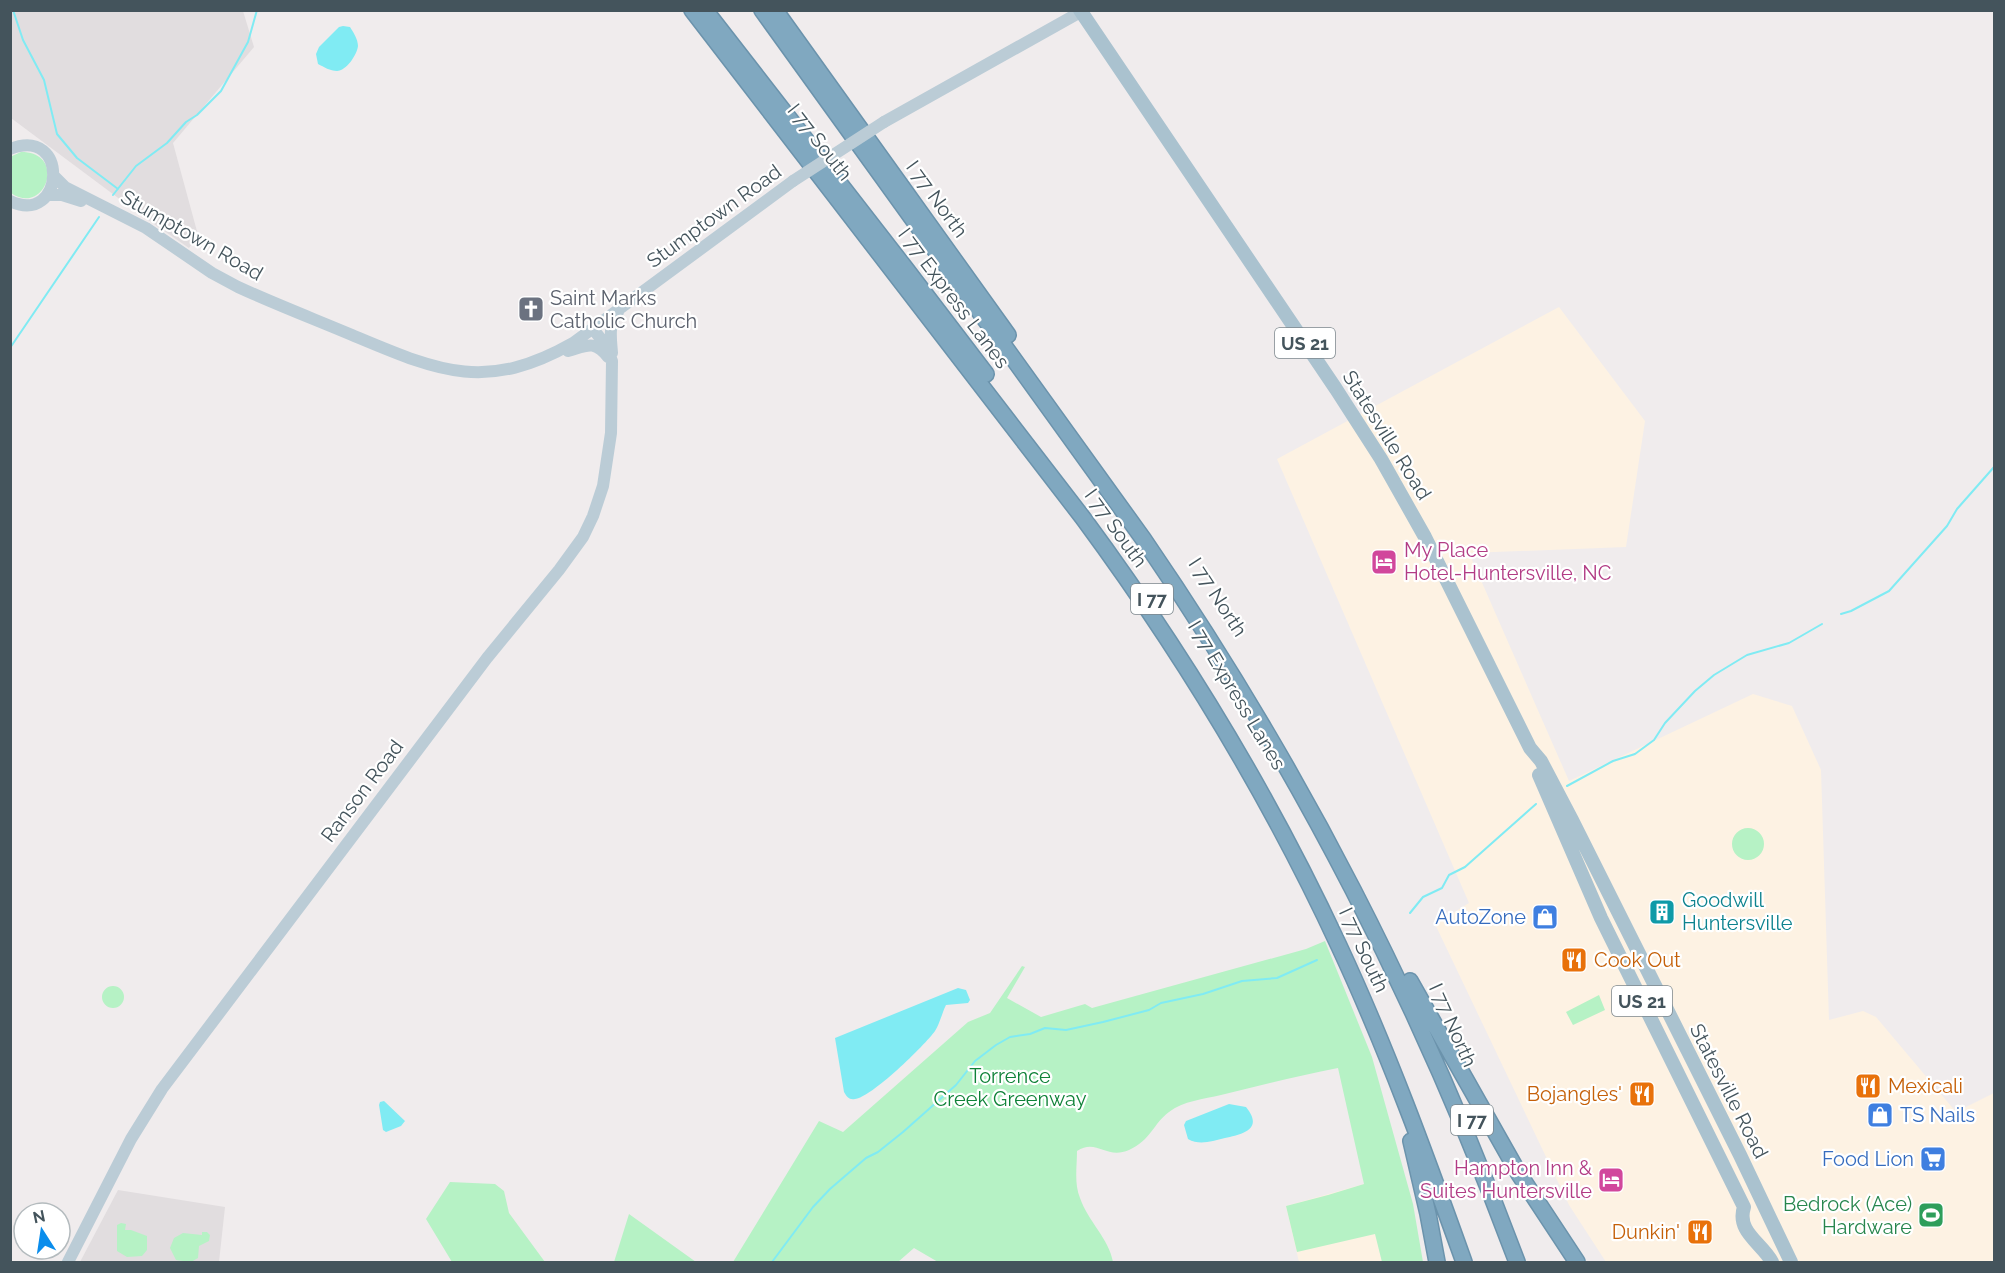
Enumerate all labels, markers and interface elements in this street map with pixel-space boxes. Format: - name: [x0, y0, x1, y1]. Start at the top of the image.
- street label: I 77 South: [783, 99, 857, 185]
- street label: I 77 North: [901, 156, 973, 242]
- street label: Stumptown Road: [642, 159, 786, 273]
- street label: Stumptown Road: [117, 185, 267, 285]
- street label: I 77 Express Lanes: [893, 223, 1015, 373]
- place label: Saint Marks Catholic Church: [550, 286, 697, 333]
- church icon: Saint Marks Catholic Church: [516, 294, 546, 324]
- road number: US 21: [1275, 328, 1335, 358]
- street label: Statesville Road: [1338, 366, 1436, 504]
- street label: I 77 South: [1080, 484, 1152, 572]
- place label: My Place Hotel-Huntersville, NC: [1404, 538, 1612, 585]
- hotel icon: My Place Hotel-Huntersville, NC: [1369, 547, 1399, 577]
- street label: I 77 North: [1184, 553, 1252, 641]
- road number: I 77: [1131, 584, 1173, 614]
- street label: I 77 Express Lanes: [1183, 616, 1291, 774]
- street label: Ranson Road: [316, 735, 408, 847]
- place label: Goodwill Huntersville: [1682, 888, 1793, 935]
- building icon: Goodwill Huntersville: [1647, 897, 1677, 927]
- shop icon: AutoZone: [1530, 902, 1560, 932]
- street label: I 77 South: [1334, 904, 1394, 996]
- place label: AutoZone: [1435, 905, 1526, 929]
- restaurant icon: Cook Out: [1559, 945, 1589, 975]
- place label: Cook Out: [1594, 948, 1681, 972]
- street label: I 77 North: [1424, 979, 1482, 1071]
- road number: US 21: [1612, 986, 1672, 1016]
- street label: Statesville Road: [1685, 1020, 1773, 1162]
- park label: Torrence Creek Greenway: [934, 1064, 1087, 1111]
- restaurant icon: Mexicali: [1853, 1071, 1883, 1101]
- place label: Mexicali: [1888, 1074, 1963, 1098]
- restaurant icon: Bojangles': [1627, 1079, 1657, 1109]
- place label: Bojangles': [1527, 1082, 1622, 1106]
- shop icon: TS Nails: [1865, 1100, 1895, 1130]
- place label: TS Nails: [1900, 1103, 1975, 1127]
- road number: I 77: [1451, 1105, 1493, 1135]
- supermarket icon: Food Lion: [1918, 1144, 1948, 1174]
- place label: Food Lion: [1822, 1147, 1914, 1171]
- place label: Hampton Inn & Suites Huntersville: [1420, 1156, 1593, 1203]
- hotel icon: Hampton Inn & Suites Huntersville: [1596, 1165, 1626, 1195]
- place label: Bedrock (Ace) Hardware: [1783, 1192, 1912, 1239]
- sports icon: Bedrock (Ace) Hardware: [1916, 1200, 1946, 1230]
- north arrow: [12, 1201, 72, 1261]
- text: N: [31, 1206, 47, 1227]
- restaurant icon: Dunkin': [1685, 1217, 1715, 1247]
- place label: Dunkin': [1612, 1220, 1680, 1244]

